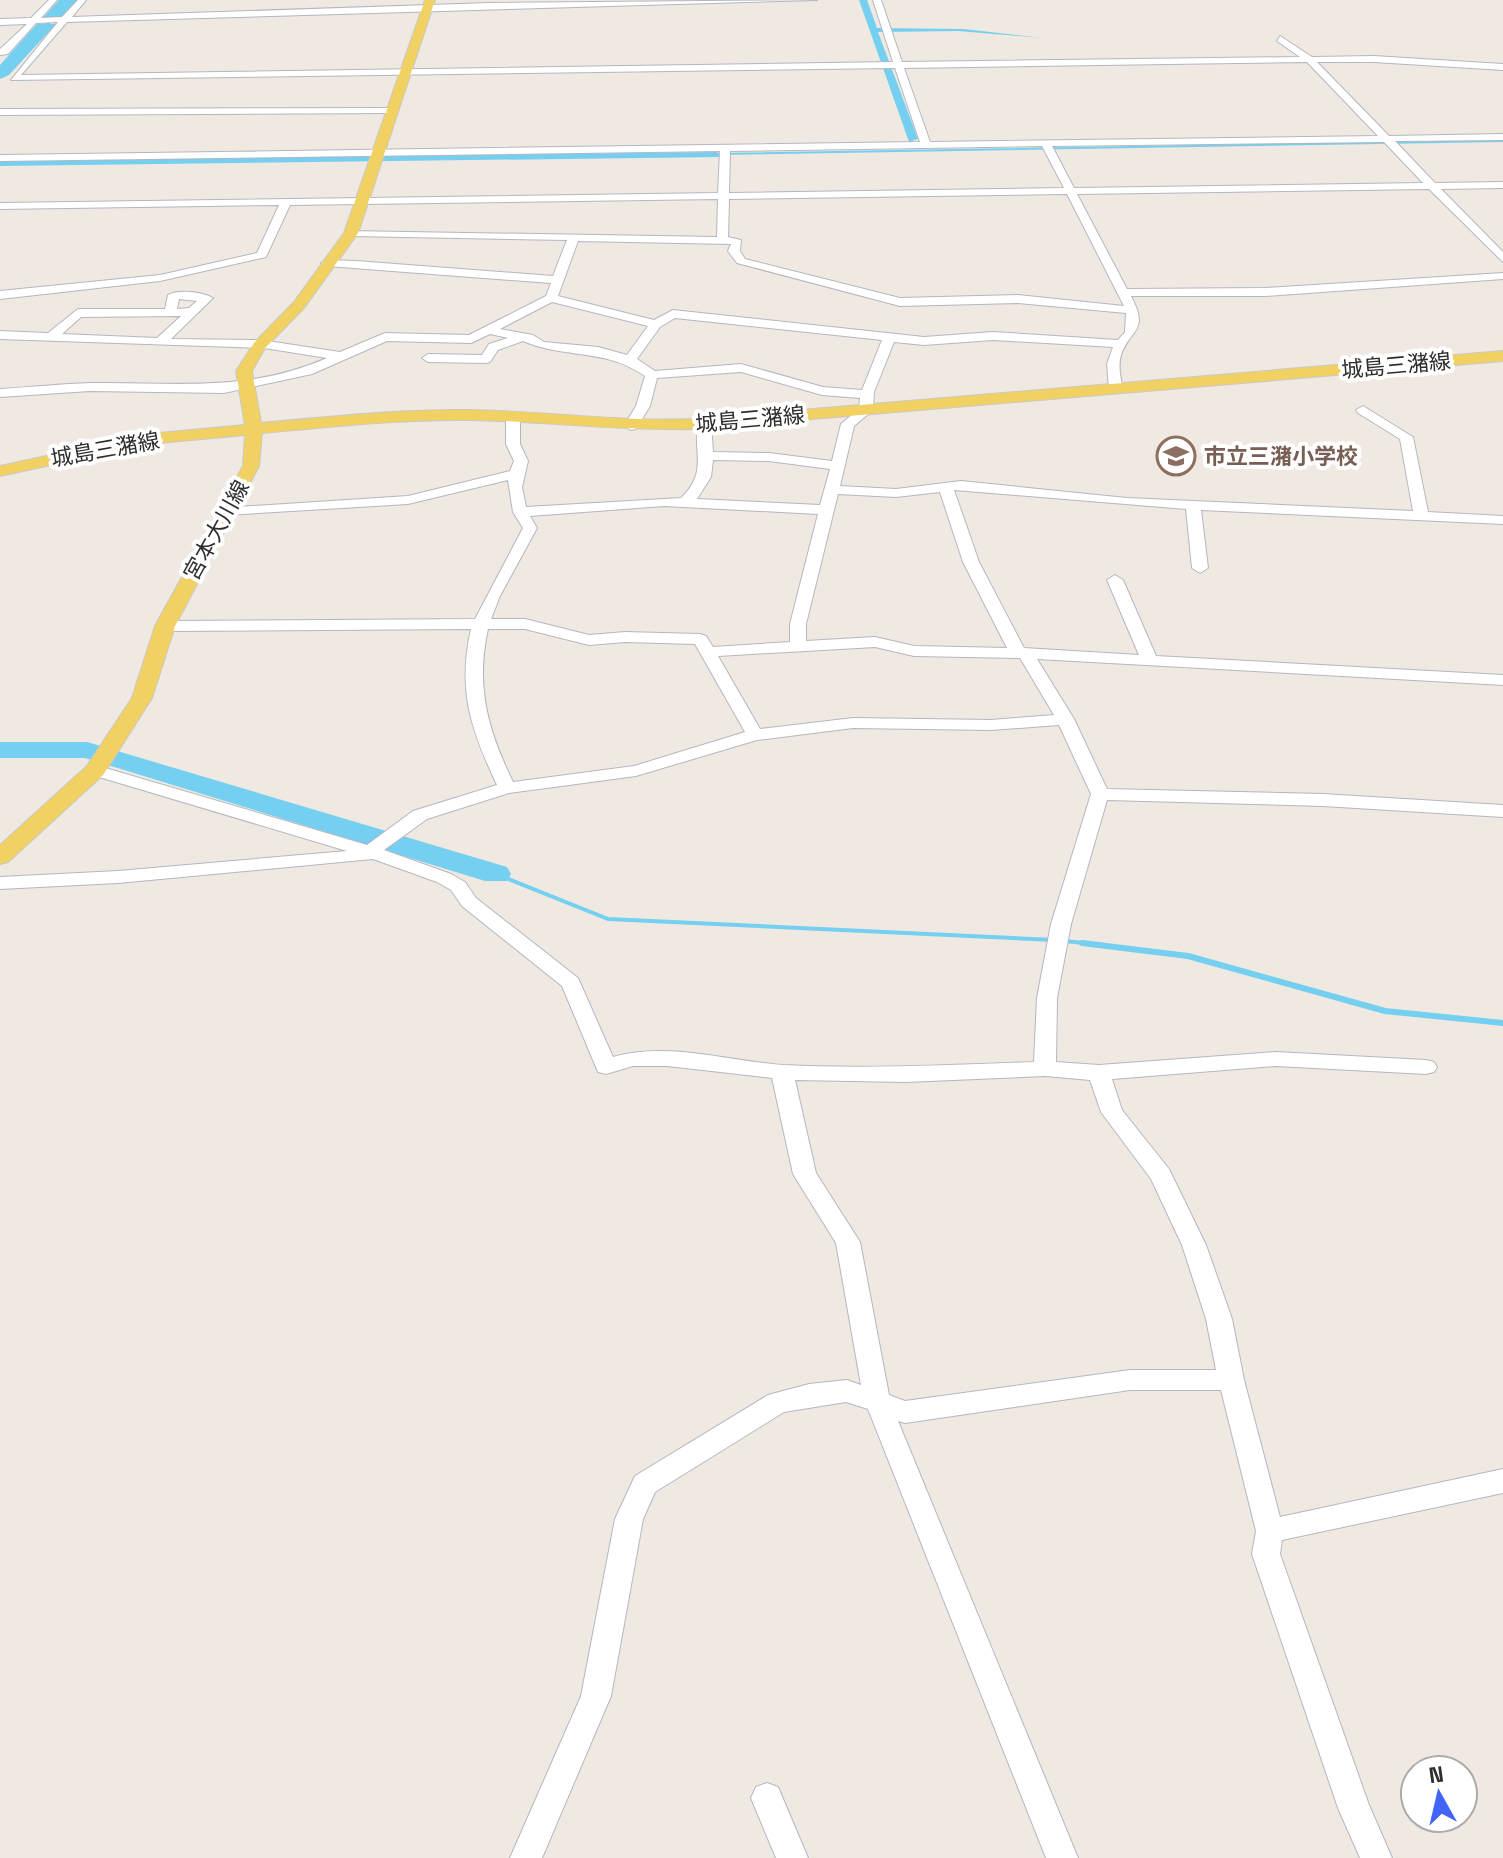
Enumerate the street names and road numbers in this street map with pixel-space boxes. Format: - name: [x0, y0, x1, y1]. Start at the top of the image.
- street label: 城島三潴線: [1340, 346, 1452, 384]
- street label: 城島三潴線: [694, 400, 806, 438]
- street label: 城島三潴線: [48, 426, 162, 472]
- street label: 宮本大川線: [177, 475, 255, 585]

